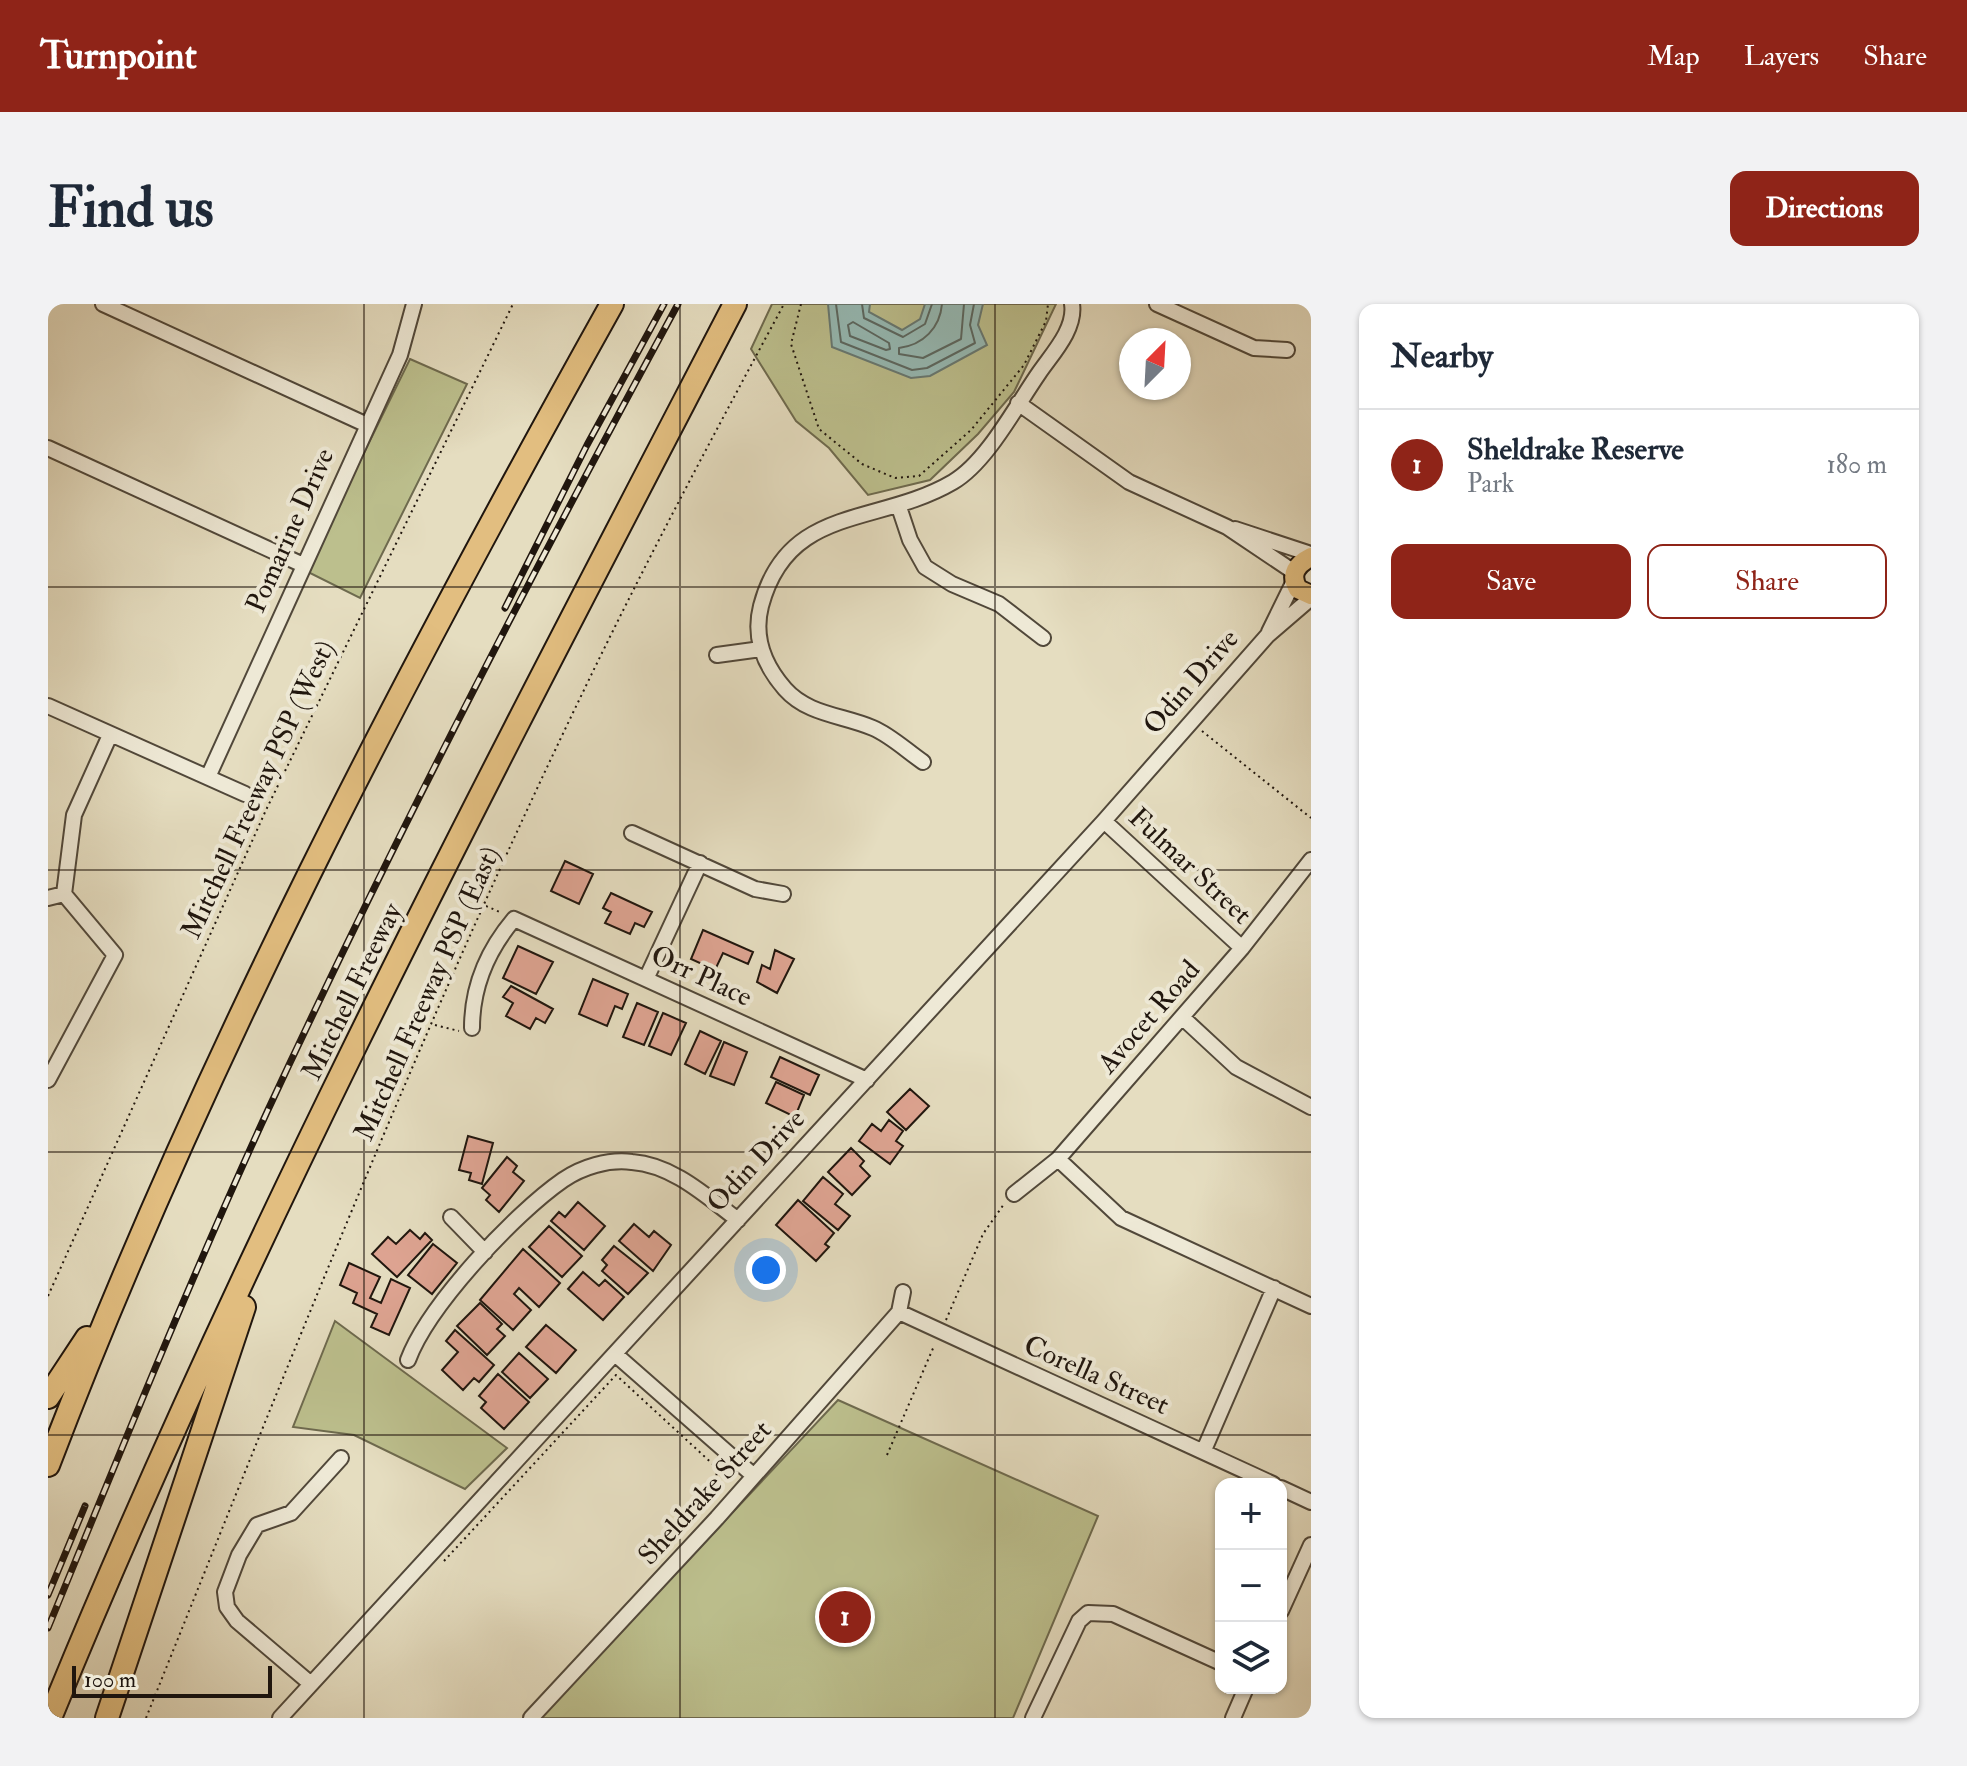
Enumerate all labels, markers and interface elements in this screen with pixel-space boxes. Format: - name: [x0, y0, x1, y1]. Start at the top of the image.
- text: Turnpoint: [40, 32, 197, 80]
- text: Map: [1647, 39, 1700, 74]
- text: Layers: [1744, 39, 1819, 74]
- text: Share: [1863, 39, 1927, 74]
- button: Directions: [1730, 171, 1919, 246]
- text: Find us: [48, 173, 214, 244]
- north arrow: [1119, 328, 1191, 400]
- text: Nearby: [1391, 335, 1493, 378]
- text: Sheldrake Reserve: [1467, 431, 1684, 468]
- street label: Pomarine Drive: [239, 443, 342, 618]
- text: 1: [1412, 449, 1422, 481]
- text: 180 m: [1827, 449, 1887, 481]
- text: Park: [1467, 468, 1514, 500]
- button: Save: [1391, 544, 1631, 619]
- button: Share: [1647, 544, 1887, 619]
- street label: Odin Drive: [1136, 622, 1247, 742]
- street label: Mitchell Freeway PSP (West): [174, 635, 343, 944]
- street label: Fulmar Street: [1121, 800, 1259, 932]
- street label: Mitchell Freeway PSP (East): [347, 841, 508, 1146]
- street label: Mitchell Freeway: [294, 897, 411, 1086]
- street label: Orr Place: [645, 938, 758, 1015]
- street label: Avocet Road: [1090, 953, 1208, 1082]
- street label: Odin Drive: [699, 1102, 813, 1220]
- your location: [746, 1250, 786, 1290]
- street label: Corella Street: [1018, 1328, 1174, 1423]
- street label: Sheldrake Street: [631, 1413, 779, 1573]
- map controls: [1215, 1478, 1287, 1694]
- button: +: [1215, 1478, 1287, 1550]
- button: −: [1215, 1550, 1287, 1622]
- pin: 1: [819, 1587, 871, 1647]
- button: layers: [1215, 1622, 1287, 1694]
- scale bar: [72, 1662, 272, 1698]
- text: 100 m: [84, 1666, 136, 1694]

